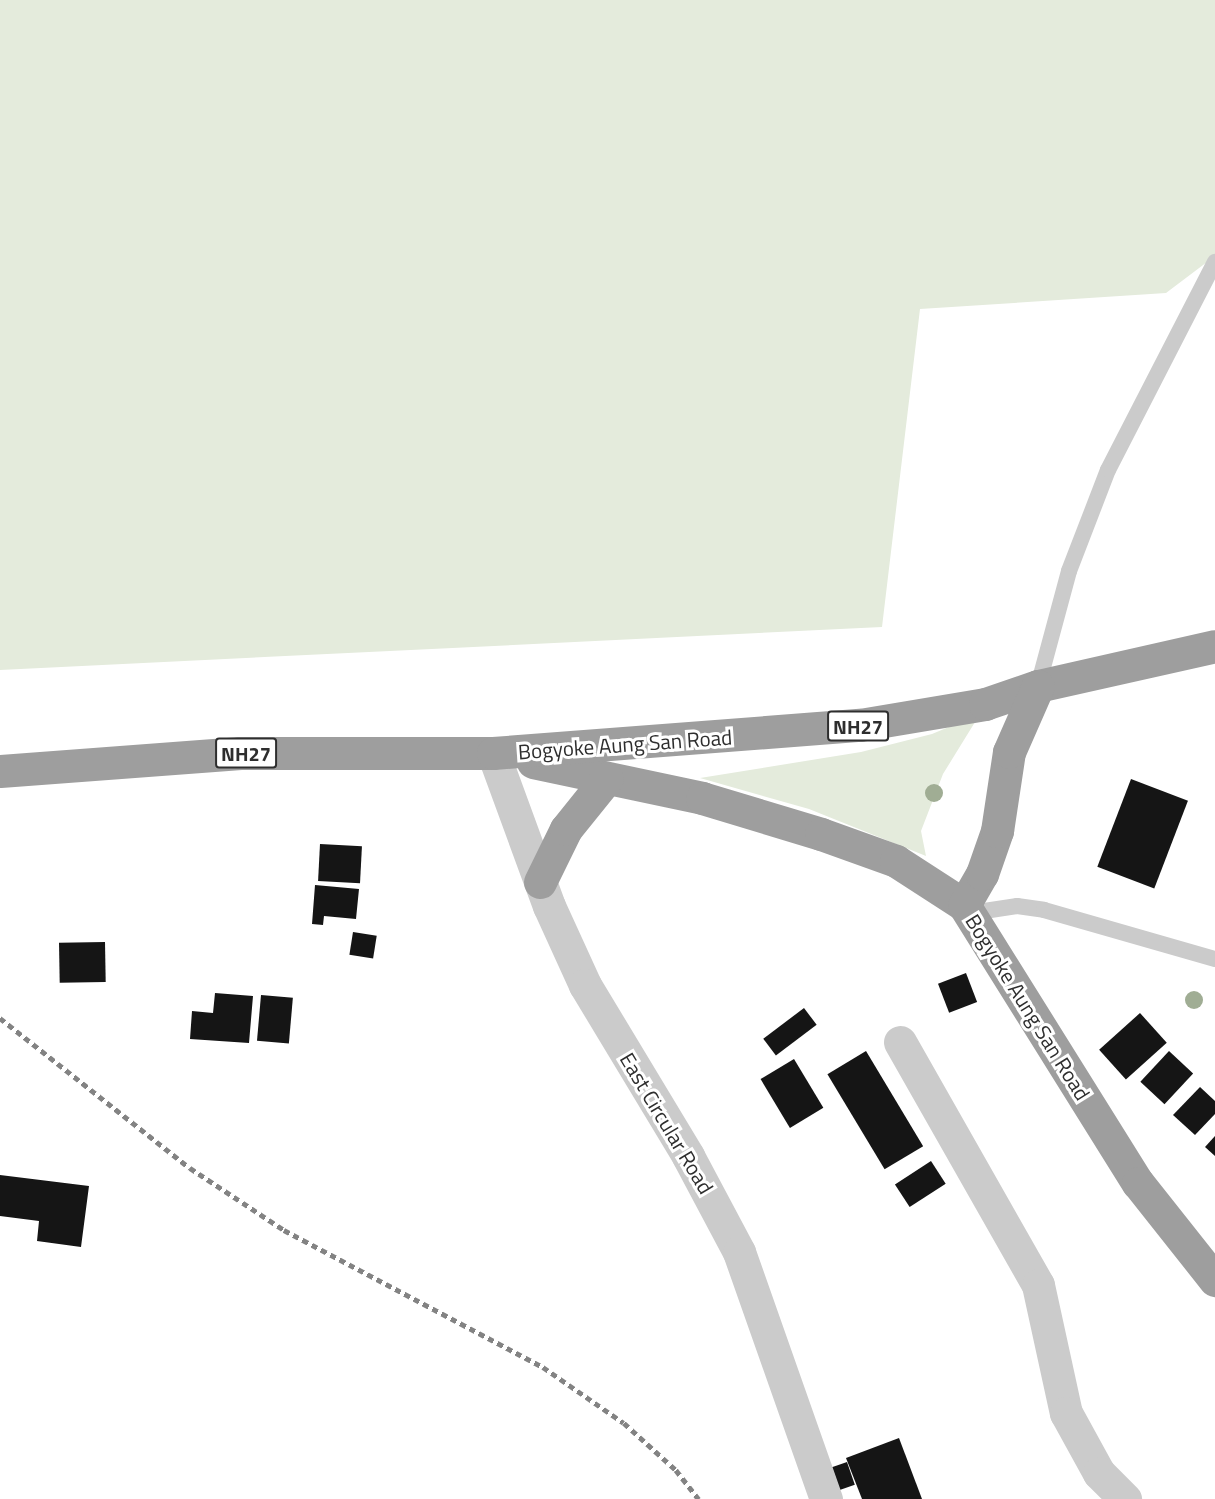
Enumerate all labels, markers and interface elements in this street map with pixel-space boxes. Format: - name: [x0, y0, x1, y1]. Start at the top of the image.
- road number: NH27: [826, 709, 890, 743]
- street label: Bogyoke Aung San Road: [517, 724, 733, 764]
- road number: NH27: [214, 736, 278, 770]
- street label: Bogyoke Aung San Road: [960, 909, 1096, 1105]
- street label: East Circular Road: [615, 1048, 719, 1198]

